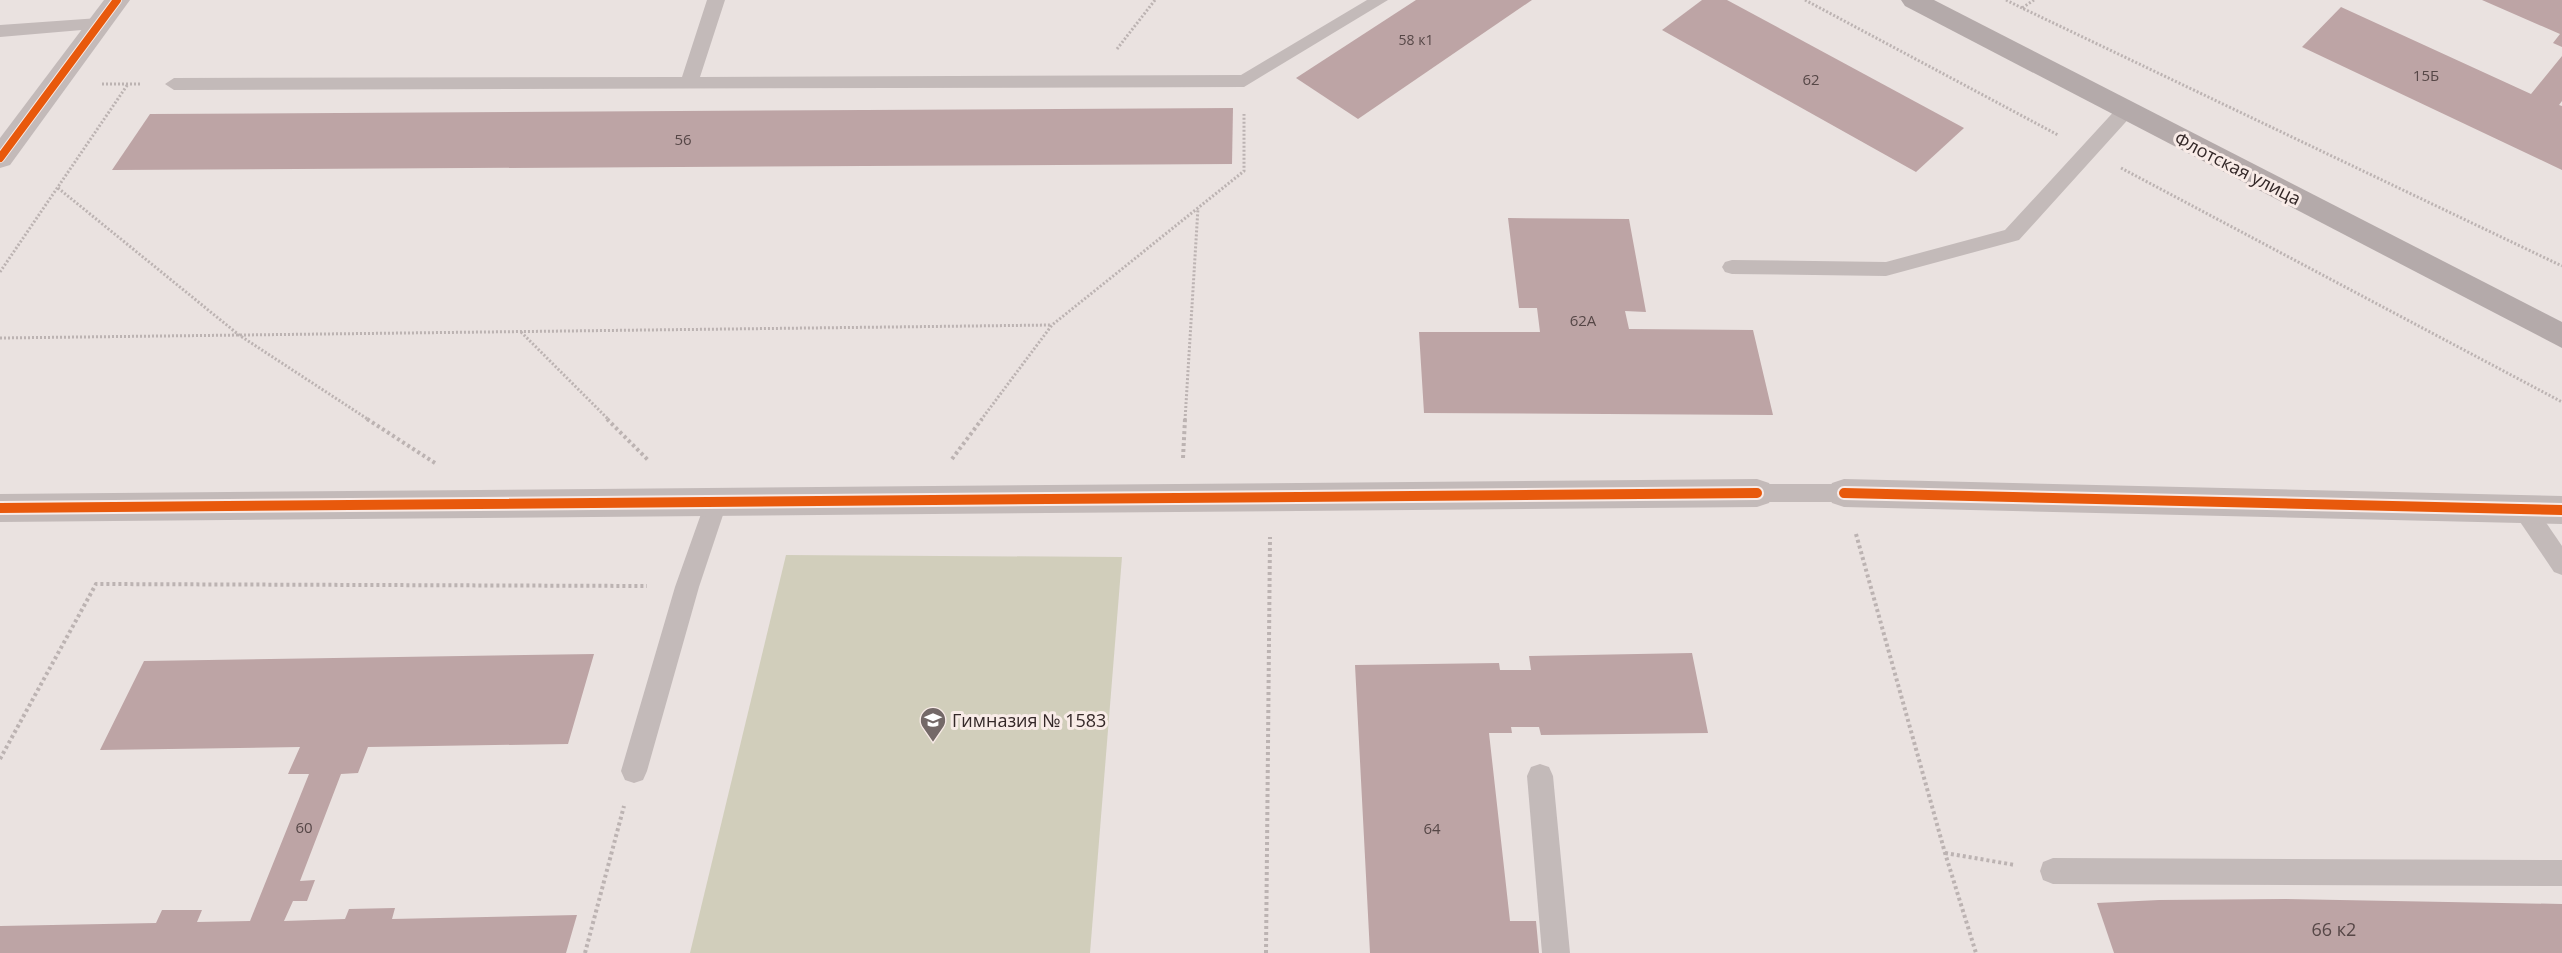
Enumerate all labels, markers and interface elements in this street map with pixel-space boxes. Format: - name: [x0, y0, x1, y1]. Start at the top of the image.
- house number: 58 к1: [1399, 30, 1433, 49]
- house number: 15Б: [2413, 65, 2439, 85]
- house number: 62: [1802, 69, 1820, 89]
- street label: Флотская улица: [2171, 126, 2305, 210]
- house number: 56: [674, 129, 692, 149]
- house number: 62А: [1570, 310, 1597, 330]
- school or university icon: Гимназия № 1583: [918, 705, 948, 743]
- place label: Гимназия № 1583: [952, 708, 1106, 732]
- house number: 60: [295, 817, 313, 837]
- house number: 64: [1423, 818, 1441, 838]
- house number: 66 к2: [2312, 917, 2356, 941]

